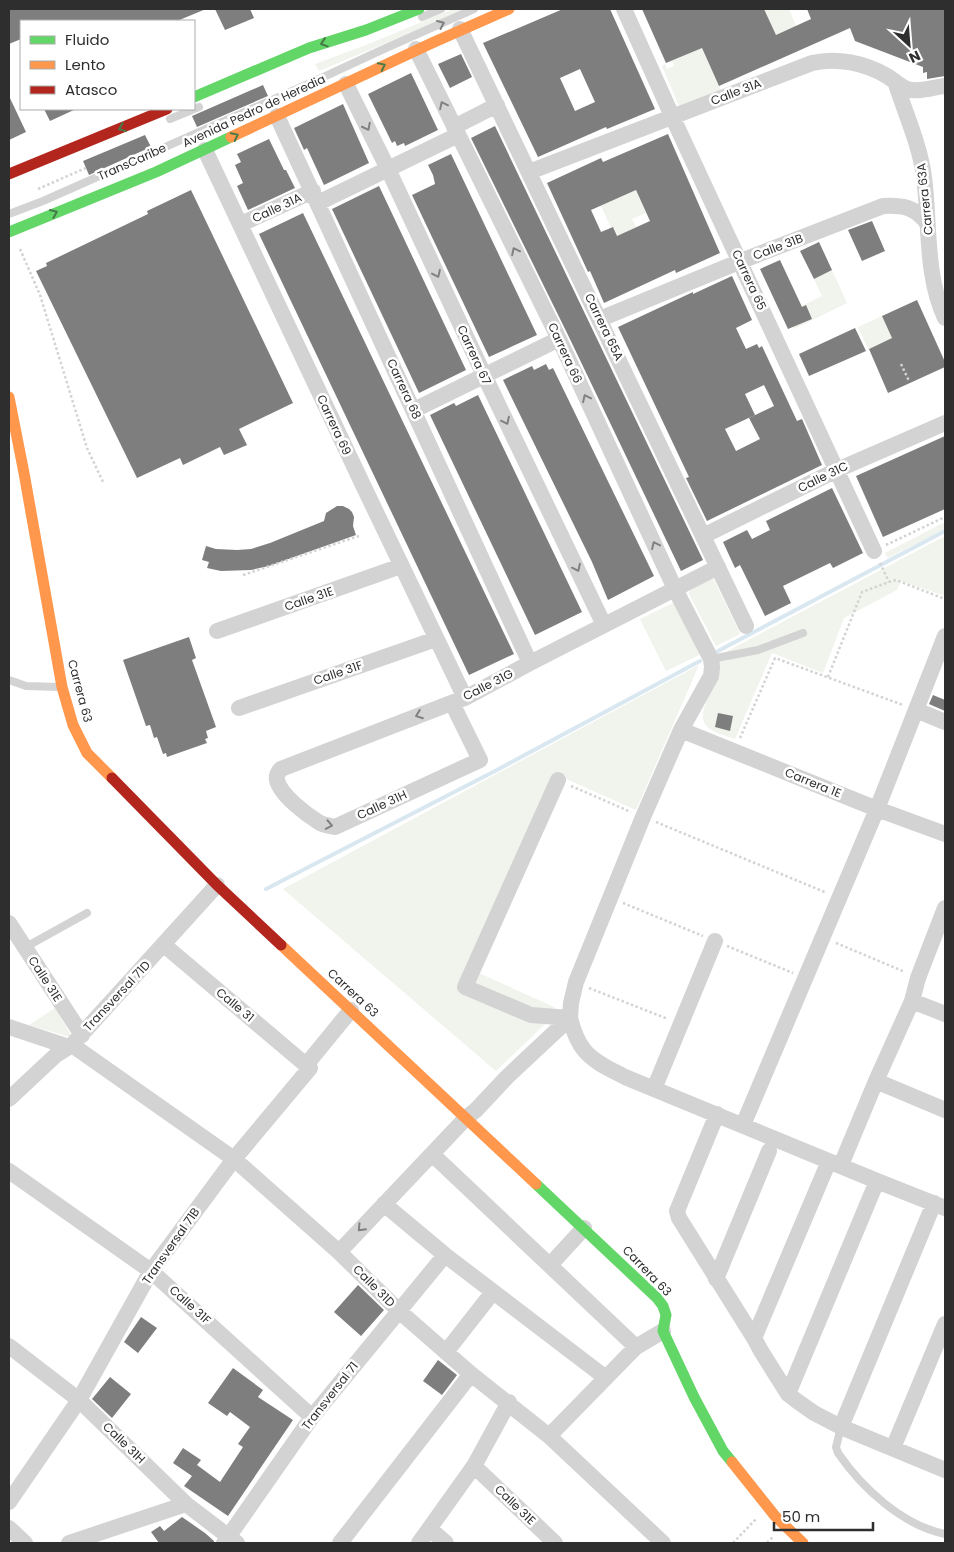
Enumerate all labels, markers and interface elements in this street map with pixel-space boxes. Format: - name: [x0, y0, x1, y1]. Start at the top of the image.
- one-way arrow: [436, 19, 445, 30]
- legend: [20, 20, 195, 110]
- north arrow: [884, 20, 934, 70]
- text: Fluido: [65, 29, 109, 50]
- one-way arrow: [320, 37, 328, 47]
- text: N: [906, 45, 924, 68]
- text: Lento: [65, 54, 105, 75]
- one-way arrow: [377, 62, 386, 72]
- street label: Avenida Pedro de Heredia: [180, 70, 328, 151]
- street label: Calle 31A: [708, 74, 764, 109]
- text: Atasco: [65, 79, 117, 100]
- one-way arrow: [440, 102, 450, 111]
- one-way arrow: [118, 121, 127, 132]
- one-way arrow: [361, 122, 371, 131]
- one-way arrow: [230, 131, 239, 142]
- street label: TransCaribe: [95, 139, 169, 184]
- street label: Carrera 63A: [912, 162, 937, 236]
- street label: Calle 31A: [249, 189, 304, 226]
- one-way arrow: [49, 209, 58, 220]
- street label: Calle 31B: [750, 229, 805, 264]
- one-way arrow: [511, 247, 521, 256]
- street label: Carrera 65: [728, 247, 771, 313]
- one-way arrow: [430, 269, 441, 278]
- street label: Carrera 65A: [581, 290, 628, 363]
- street label: Carrera 66: [544, 320, 587, 386]
- street label: Carrera 67: [453, 322, 496, 388]
- street label: Carrera 68: [383, 356, 426, 422]
- street label: Carrera 69: [313, 392, 356, 458]
- one-way arrow: [582, 394, 592, 403]
- one-way arrow: [500, 416, 510, 425]
- street label: Calle 31C: [795, 457, 851, 496]
- one-way arrow: [650, 541, 661, 550]
- one-way arrow: [570, 562, 580, 571]
- street label: Calle 31E: [282, 582, 336, 615]
- street label: Calle 31F: [311, 656, 365, 689]
- street label: Carrera 63: [64, 658, 97, 724]
- street label: Calle 31G: [460, 665, 516, 704]
- one-way arrow: [416, 710, 424, 720]
- street label: Carrera 1E: [782, 763, 844, 802]
- street label: Calle 31H: [354, 786, 409, 823]
- one-way arrow: [325, 819, 333, 829]
- street label: Calle 31E: [24, 953, 66, 1005]
- street label: Transversal 71D: [79, 957, 154, 1035]
- street label: Carrera 63: [324, 965, 383, 1021]
- street label: Calle 31: [213, 984, 258, 1026]
- street label: Transversal 71B: [138, 1204, 203, 1287]
- one-way arrow: [358, 1222, 367, 1231]
- street label: Carrera 63: [619, 1242, 676, 1300]
- street label: Calle 31D: [349, 1261, 399, 1311]
- street label: Calle 31F: [166, 1281, 215, 1328]
- street label: Transversal 71: [297, 1358, 362, 1433]
- street label: Calle 31H: [99, 1418, 149, 1467]
- street label: Calle 31E: [491, 1481, 540, 1528]
- scale bar: [774, 1500, 873, 1532]
- text: 50 m: [782, 1506, 820, 1527]

